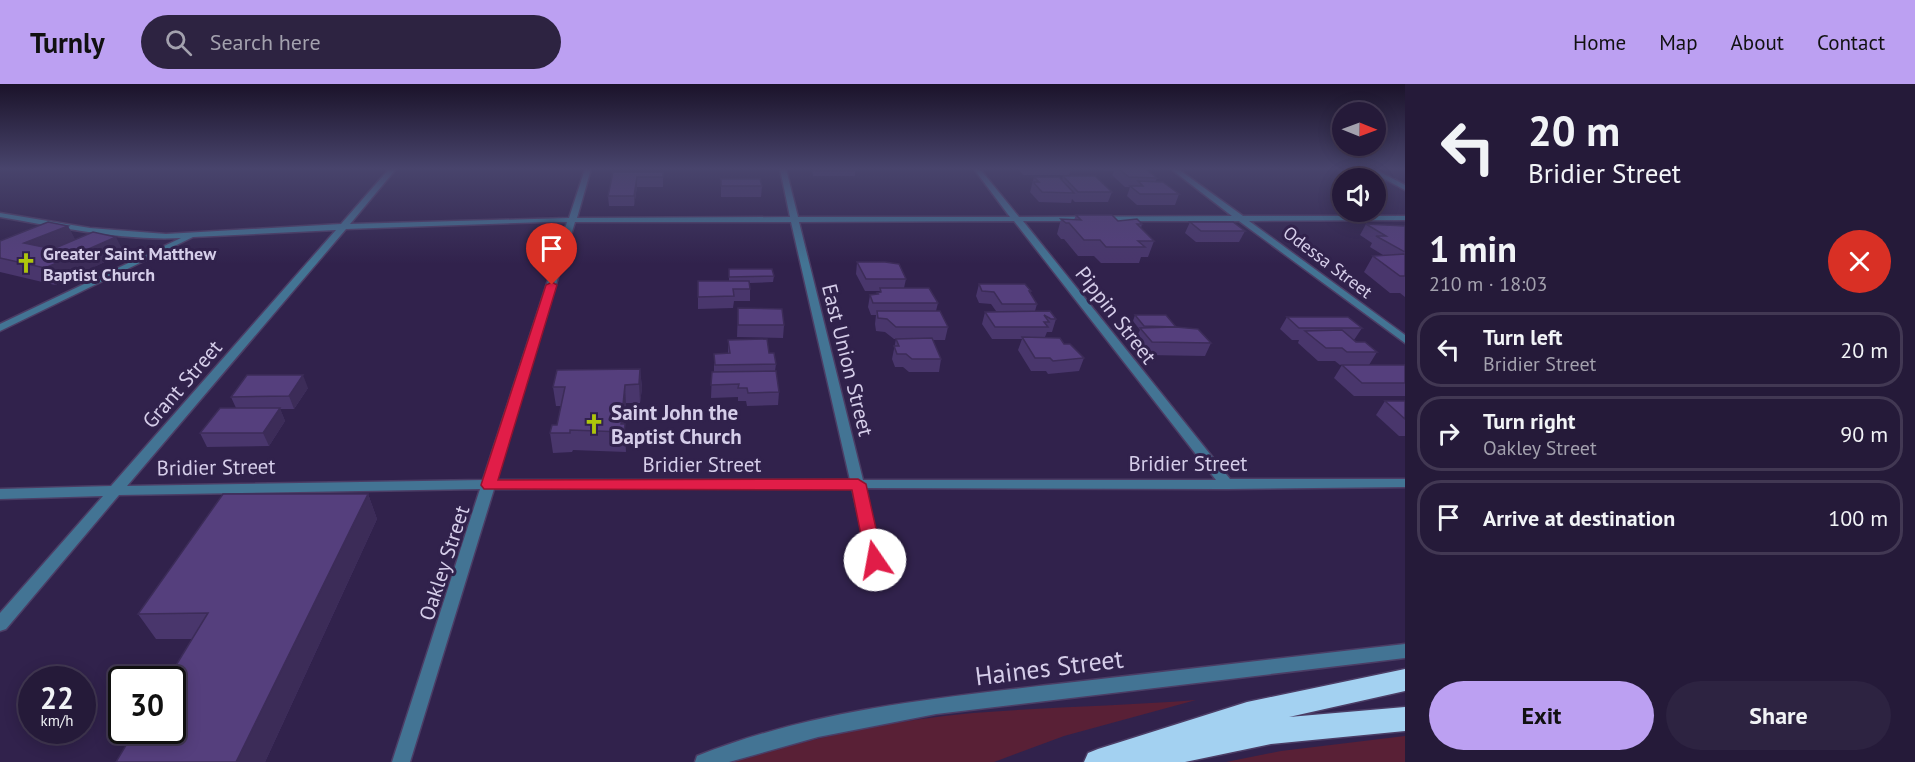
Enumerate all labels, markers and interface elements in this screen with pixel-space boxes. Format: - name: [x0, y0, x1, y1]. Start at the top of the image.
- search box: [141, 15, 561, 69]
- text: Turnly: [30, 24, 105, 61]
- icon: search: [162, 26, 195, 59]
- text: Search here: [210, 28, 321, 56]
- text: Home: [1573, 29, 1626, 56]
- text: Map: [1659, 29, 1698, 56]
- text: About: [1731, 29, 1784, 56]
- text: Contact: [1817, 29, 1885, 56]
- north arrow: [1332, 102, 1386, 156]
- map controls: [1332, 102, 1386, 222]
- text: 20 m: [1528, 103, 1620, 158]
- icon: left: [1429, 108, 1507, 186]
- text: Bridier Street: [1528, 156, 1681, 190]
- button: sound: [1332, 168, 1386, 222]
- street label: Odessa Street: [1279, 221, 1377, 303]
- pin: [526, 223, 577, 285]
- text: 1 min: [1429, 225, 1517, 272]
- button: close: [1828, 230, 1891, 293]
- icon: arrive: [535, 232, 568, 265]
- place label: Greater Saint Matthew Baptist Church: [43, 242, 217, 286]
- church icon: Greater Saint Matthew Baptist Church: [14, 251, 38, 275]
- street label: Pippin Street: [1070, 261, 1162, 369]
- text: 210 m · 18:03: [1429, 271, 1547, 297]
- street label: East Union Street: [816, 281, 880, 439]
- text: Turn left: [1483, 323, 1563, 351]
- icon: left: [1432, 333, 1465, 366]
- street label: Grant Street: [136, 334, 228, 434]
- text: 20 m: [1840, 336, 1888, 364]
- text: Bridier Street: [1483, 351, 1596, 377]
- place label: Saint John the Baptist Church: [611, 399, 742, 450]
- text: Turn right: [1483, 407, 1575, 435]
- church icon: Saint John the Baptist Church: [582, 412, 606, 436]
- icon: right: [1432, 417, 1465, 450]
- text: 90 m: [1840, 420, 1888, 448]
- text: Oakley Street: [1483, 435, 1597, 461]
- street label: Bridier Street: [1128, 450, 1248, 477]
- street label: Bridier Street: [642, 451, 762, 478]
- street label: Bridier Street: [156, 452, 276, 482]
- icon: arrive: [1432, 501, 1465, 534]
- street label: Oakley Street: [413, 502, 475, 624]
- text: Arrive at destination: [1483, 504, 1675, 532]
- text: 100 m: [1828, 504, 1888, 532]
- position arrow: [843, 528, 907, 592]
- street label: Haines Street: [973, 642, 1125, 692]
- speed limit sign: 30: [108, 666, 186, 744]
- text: 22: [40, 678, 74, 717]
- button: Exit: [1429, 681, 1654, 750]
- button: Share: [1666, 681, 1891, 750]
- text: km/h: [41, 711, 73, 730]

